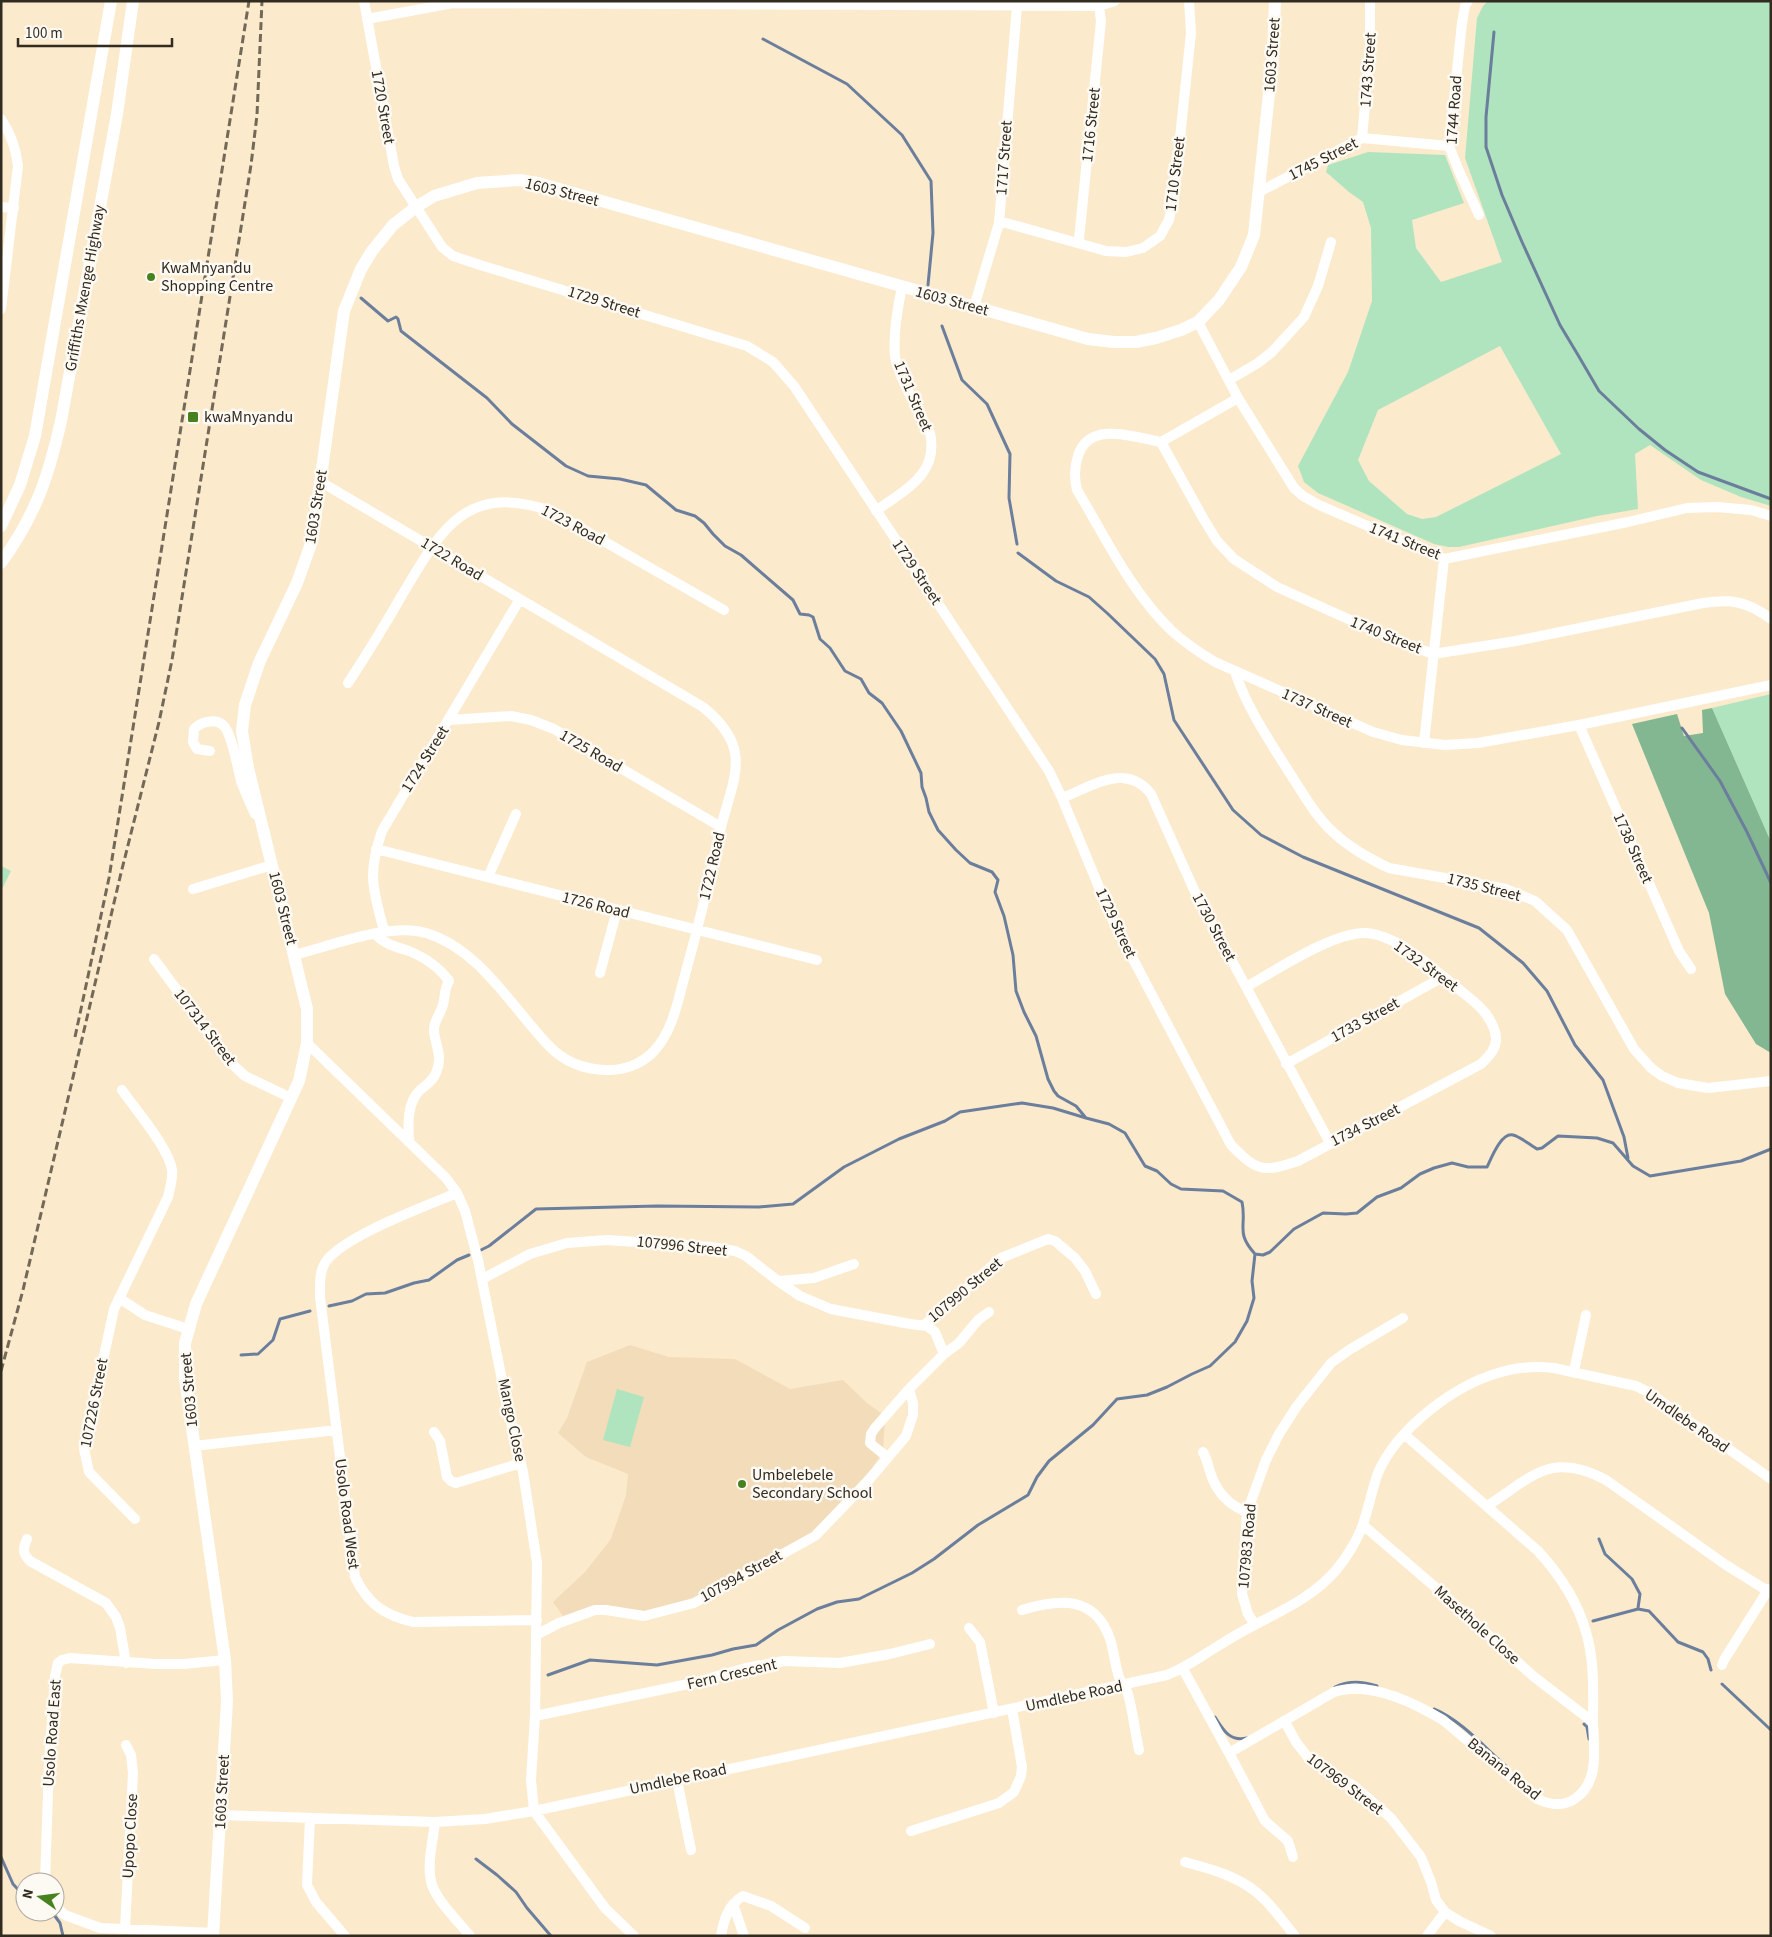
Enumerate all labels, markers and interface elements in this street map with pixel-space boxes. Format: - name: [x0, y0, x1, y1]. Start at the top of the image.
- scale bar: [18, 15, 171, 47]
- street label: 1603 Street: [1258, 16, 1286, 93]
- text: 100 m: [25, 23, 63, 44]
- street label: 1743 Street: [1354, 31, 1382, 108]
- street label: 1720 Street: [366, 68, 400, 146]
- street label: 1744 Road: [1441, 75, 1467, 145]
- street label: 1716 Street: [1076, 86, 1106, 163]
- street label: 1717 Street: [990, 119, 1018, 196]
- street label: 1745 Street: [1285, 132, 1362, 186]
- street label: 1710 Street: [1160, 135, 1191, 213]
- street label: 1603 Street: [523, 172, 602, 212]
- street label: Griffiths Mxenge Highway: [60, 202, 111, 373]
- place label: KwaMnyandu Shopping Centre: [161, 257, 273, 297]
- marker: KwaMnyandu Shopping Centre: [145, 271, 157, 283]
- street label: 1729 Street: [565, 281, 644, 324]
- street label: 1603 Street: [913, 281, 992, 321]
- street label: 1731 Street: [888, 357, 938, 435]
- place label: kwaMnyandu: [204, 406, 293, 428]
- marker: kwaMnyandu: [186, 410, 200, 424]
- street label: 1603 Street: [299, 468, 333, 546]
- street label: 1723 Road: [537, 499, 609, 551]
- street label: 1741 Street: [1366, 517, 1444, 565]
- street label: 1722 Road: [417, 532, 487, 586]
- street label: 1729 Street: [887, 535, 947, 610]
- street label: 1740 Street: [1347, 611, 1425, 659]
- street label: 1737 Street: [1278, 683, 1356, 734]
- street label: 1724 Street: [396, 721, 455, 797]
- street label: 1725 Road: [555, 724, 627, 778]
- street label: 1738 Street: [1608, 809, 1659, 887]
- street label: 1722 Road: [693, 830, 731, 902]
- street label: 1735 Street: [1445, 867, 1524, 907]
- street label: 1603 Street: [263, 869, 303, 948]
- street label: 1729 Street: [1090, 884, 1142, 962]
- street label: 1726 Road: [560, 886, 632, 924]
- street label: 1730 Street: [1187, 889, 1242, 966]
- street label: 1732 Street: [1389, 935, 1463, 997]
- street label: 107314 Street: [169, 984, 242, 1070]
- street label: 1733 Street: [1327, 992, 1404, 1048]
- street label: 1734 Street: [1327, 1098, 1404, 1152]
- street label: 107996 Street: [636, 1230, 729, 1262]
- street label: 107990 Street: [923, 1252, 1007, 1328]
- street label: 1603 Street: [175, 1351, 203, 1428]
- street label: 107226 Street: [75, 1356, 114, 1450]
- street label: Mango Close: [492, 1376, 532, 1464]
- street label: Umdlebe Road: [1640, 1384, 1734, 1458]
- street label: Usolo Road West: [329, 1457, 365, 1571]
- place label: Umbelebele Secondary School: [752, 1464, 872, 1504]
- marker: Umbelebele Secondary School: [736, 1478, 748, 1490]
- street label: 107983 Road: [1232, 1503, 1262, 1589]
- street label: 107994 Street: [696, 1544, 787, 1608]
- street label: Masethole Close: [1429, 1580, 1525, 1670]
- street label: Fern Crescent: [685, 1653, 780, 1695]
- street label: Umdlebe Road: [1023, 1675, 1125, 1717]
- street label: Usolo Road East: [37, 1678, 67, 1787]
- street label: Banana Road: [1463, 1733, 1545, 1805]
- street label: 107969 Street: [1302, 1748, 1388, 1821]
- street label: 1603 Street: [209, 1753, 235, 1830]
- street label: Umdlebe Road: [627, 1758, 729, 1800]
- street label: Upopo Close: [117, 1793, 143, 1879]
- north arrow: [15, 1872, 65, 1922]
- text: N: [18, 1887, 39, 1901]

